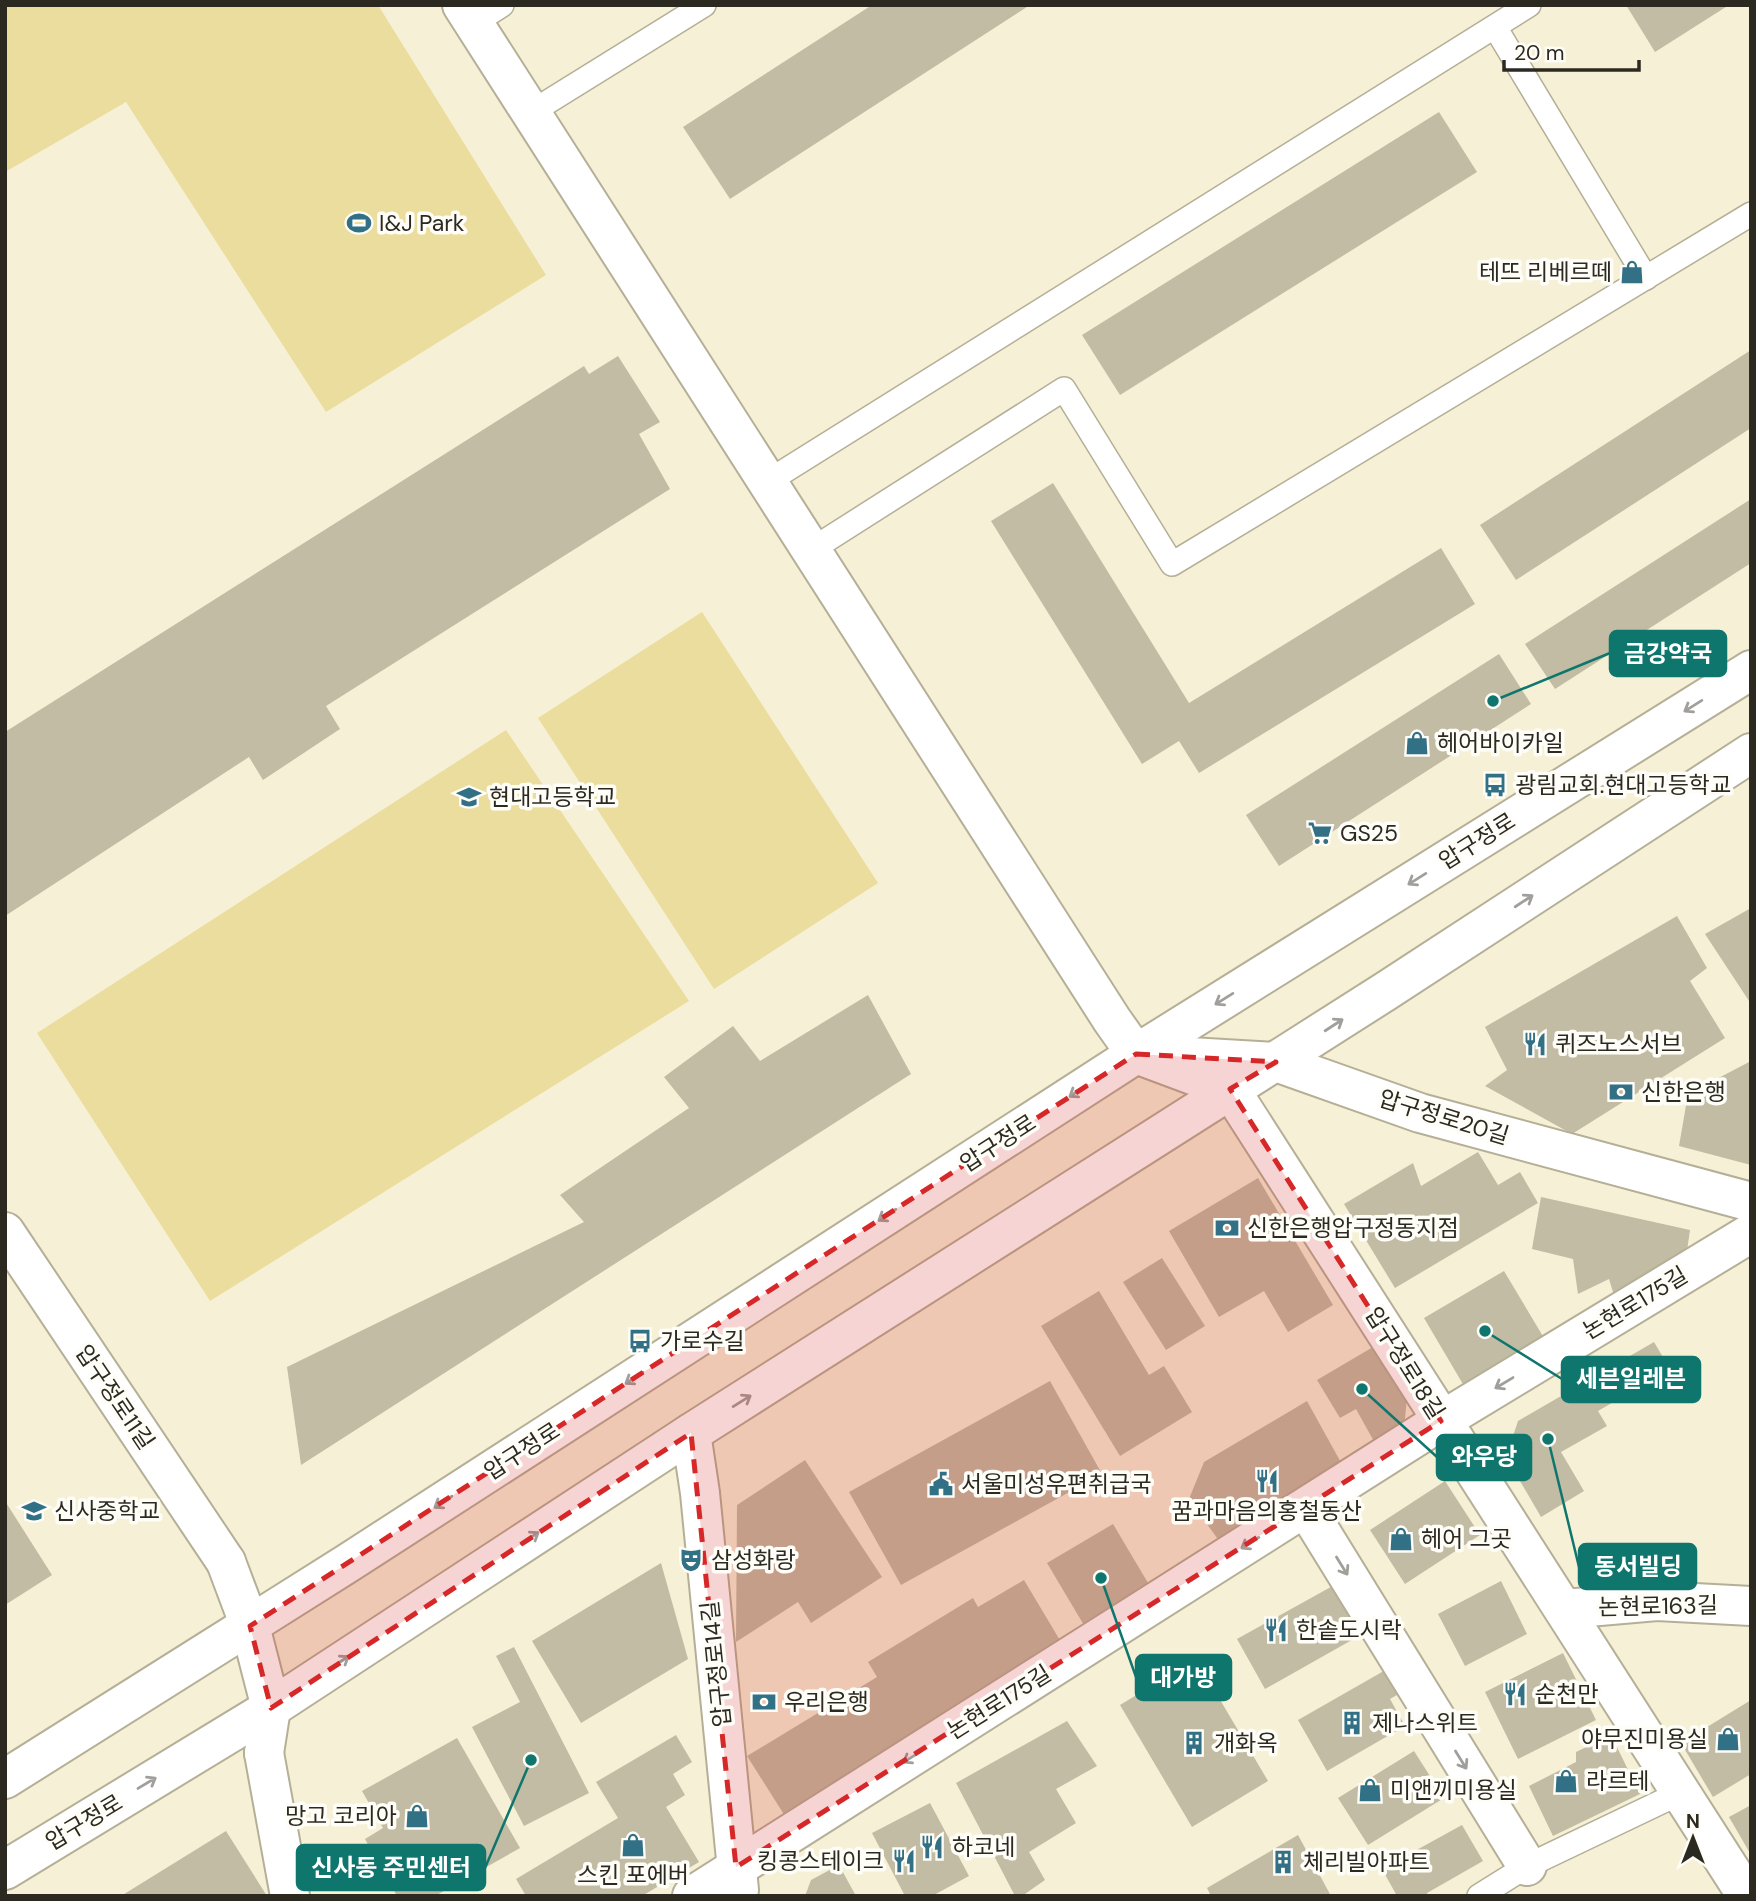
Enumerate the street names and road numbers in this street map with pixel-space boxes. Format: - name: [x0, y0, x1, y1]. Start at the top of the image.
- street label: 압구정로: [1433, 806, 1521, 876]
- street label: 압구정로20길: [1375, 1083, 1513, 1151]
- street label: 압구정로: [954, 1107, 1042, 1179]
- street label: 논현로175길: [1577, 1260, 1693, 1346]
- street label: 압구정로18길: [1359, 1301, 1451, 1425]
- street label: 압구정로11길: [69, 1339, 161, 1455]
- street label: 압구정로: [478, 1415, 566, 1487]
- street label: 논현로163길: [1598, 1590, 1718, 1622]
- street label: 압구정로14길: [694, 1599, 738, 1729]
- street label: 논현로175길: [941, 1658, 1057, 1746]
- street label: 압구정로: [40, 1787, 128, 1857]

